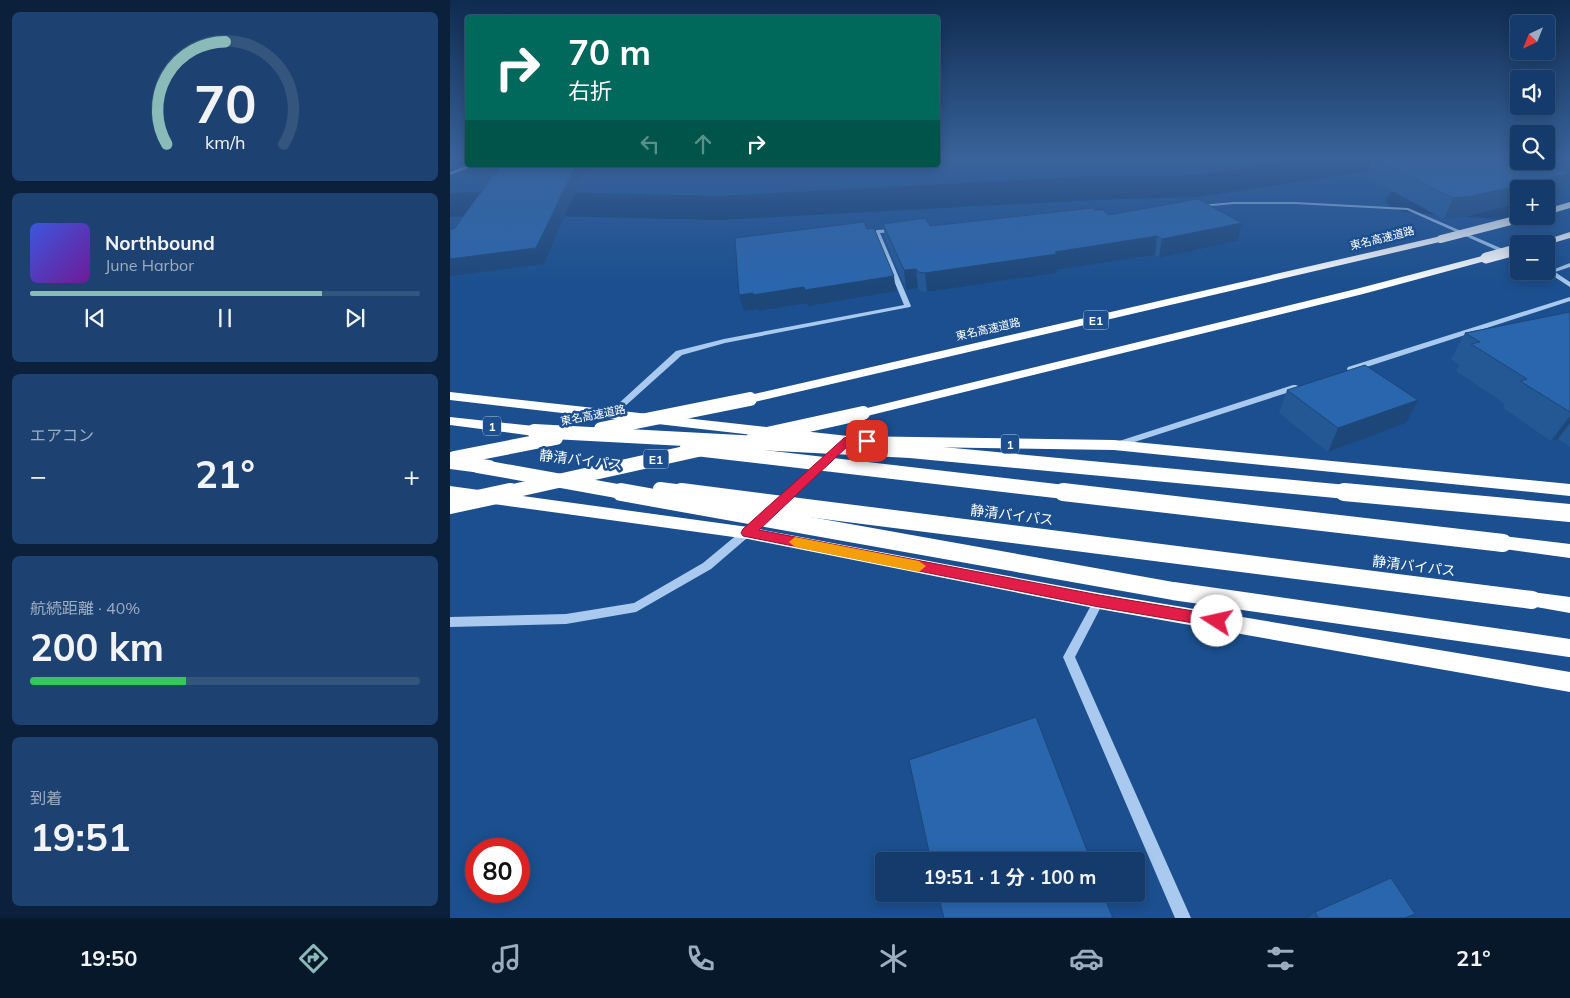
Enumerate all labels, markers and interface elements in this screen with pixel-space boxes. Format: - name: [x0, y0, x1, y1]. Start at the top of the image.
- north arrow: [1510, 15, 1555, 60]
- map controls: [1510, 15, 1555, 280]
- text: 70 m: [568, 30, 651, 74]
- icon: right: [485, 35, 550, 100]
- button: sound: [1510, 70, 1555, 115]
- text: 70: [194, 71, 256, 136]
- text: 右折: [568, 77, 612, 105]
- button: search: [1510, 125, 1555, 170]
- icon: left: [636, 130, 664, 158]
- icon: ahead: [689, 130, 717, 158]
- icon: right: [742, 130, 770, 158]
- text: km/h: [205, 131, 245, 153]
- button: +: [1510, 180, 1555, 225]
- street label: 東名高速道路: [1348, 223, 1416, 253]
- text: Northbound: [105, 231, 215, 255]
- button: −: [1510, 235, 1555, 280]
- text: June Harbor: [105, 255, 194, 275]
- icon: previous: [81, 304, 109, 332]
- icon: pause: [211, 304, 239, 332]
- icon: next: [341, 304, 369, 332]
- road number: E1: [1084, 310, 1108, 330]
- street label: 東名高速道路: [954, 315, 1022, 343]
- street label: 東名高速道路: [559, 402, 627, 428]
- road number: 1: [483, 416, 501, 436]
- pin: [846, 420, 888, 462]
- text: エアコン: [30, 425, 94, 445]
- icon: arrive: [853, 427, 881, 455]
- road number: 1: [1001, 434, 1019, 454]
- street label: 静清バイパス: [538, 446, 624, 474]
- road number: E1: [644, 449, 668, 468]
- text: 21°: [195, 450, 255, 498]
- text: −: [30, 458, 47, 493]
- text: +: [403, 458, 420, 493]
- street label: 静清バイパス: [969, 501, 1055, 529]
- street label: 静清バイパス: [1371, 552, 1457, 580]
- position arrow: [1190, 594, 1242, 646]
- text: 航続距離 · 40%: [30, 598, 140, 618]
- text: 200 km: [30, 623, 164, 671]
- text: 到着: [30, 788, 62, 808]
- text: 19:51: [30, 813, 131, 861]
- speed limit sign: 80: [465, 838, 530, 903]
- text: 19:51 · 1 分 · 100 m: [924, 865, 1096, 889]
- icon: directions: [296, 941, 331, 976]
- icon: music: [489, 941, 524, 976]
- icon: phone: [683, 941, 718, 976]
- icon: climate: [876, 941, 911, 976]
- icon: car: [1069, 941, 1104, 976]
- icon: filters: [1263, 941, 1298, 976]
- text: 19:50: [79, 944, 137, 972]
- text: 21°: [1456, 944, 1491, 972]

